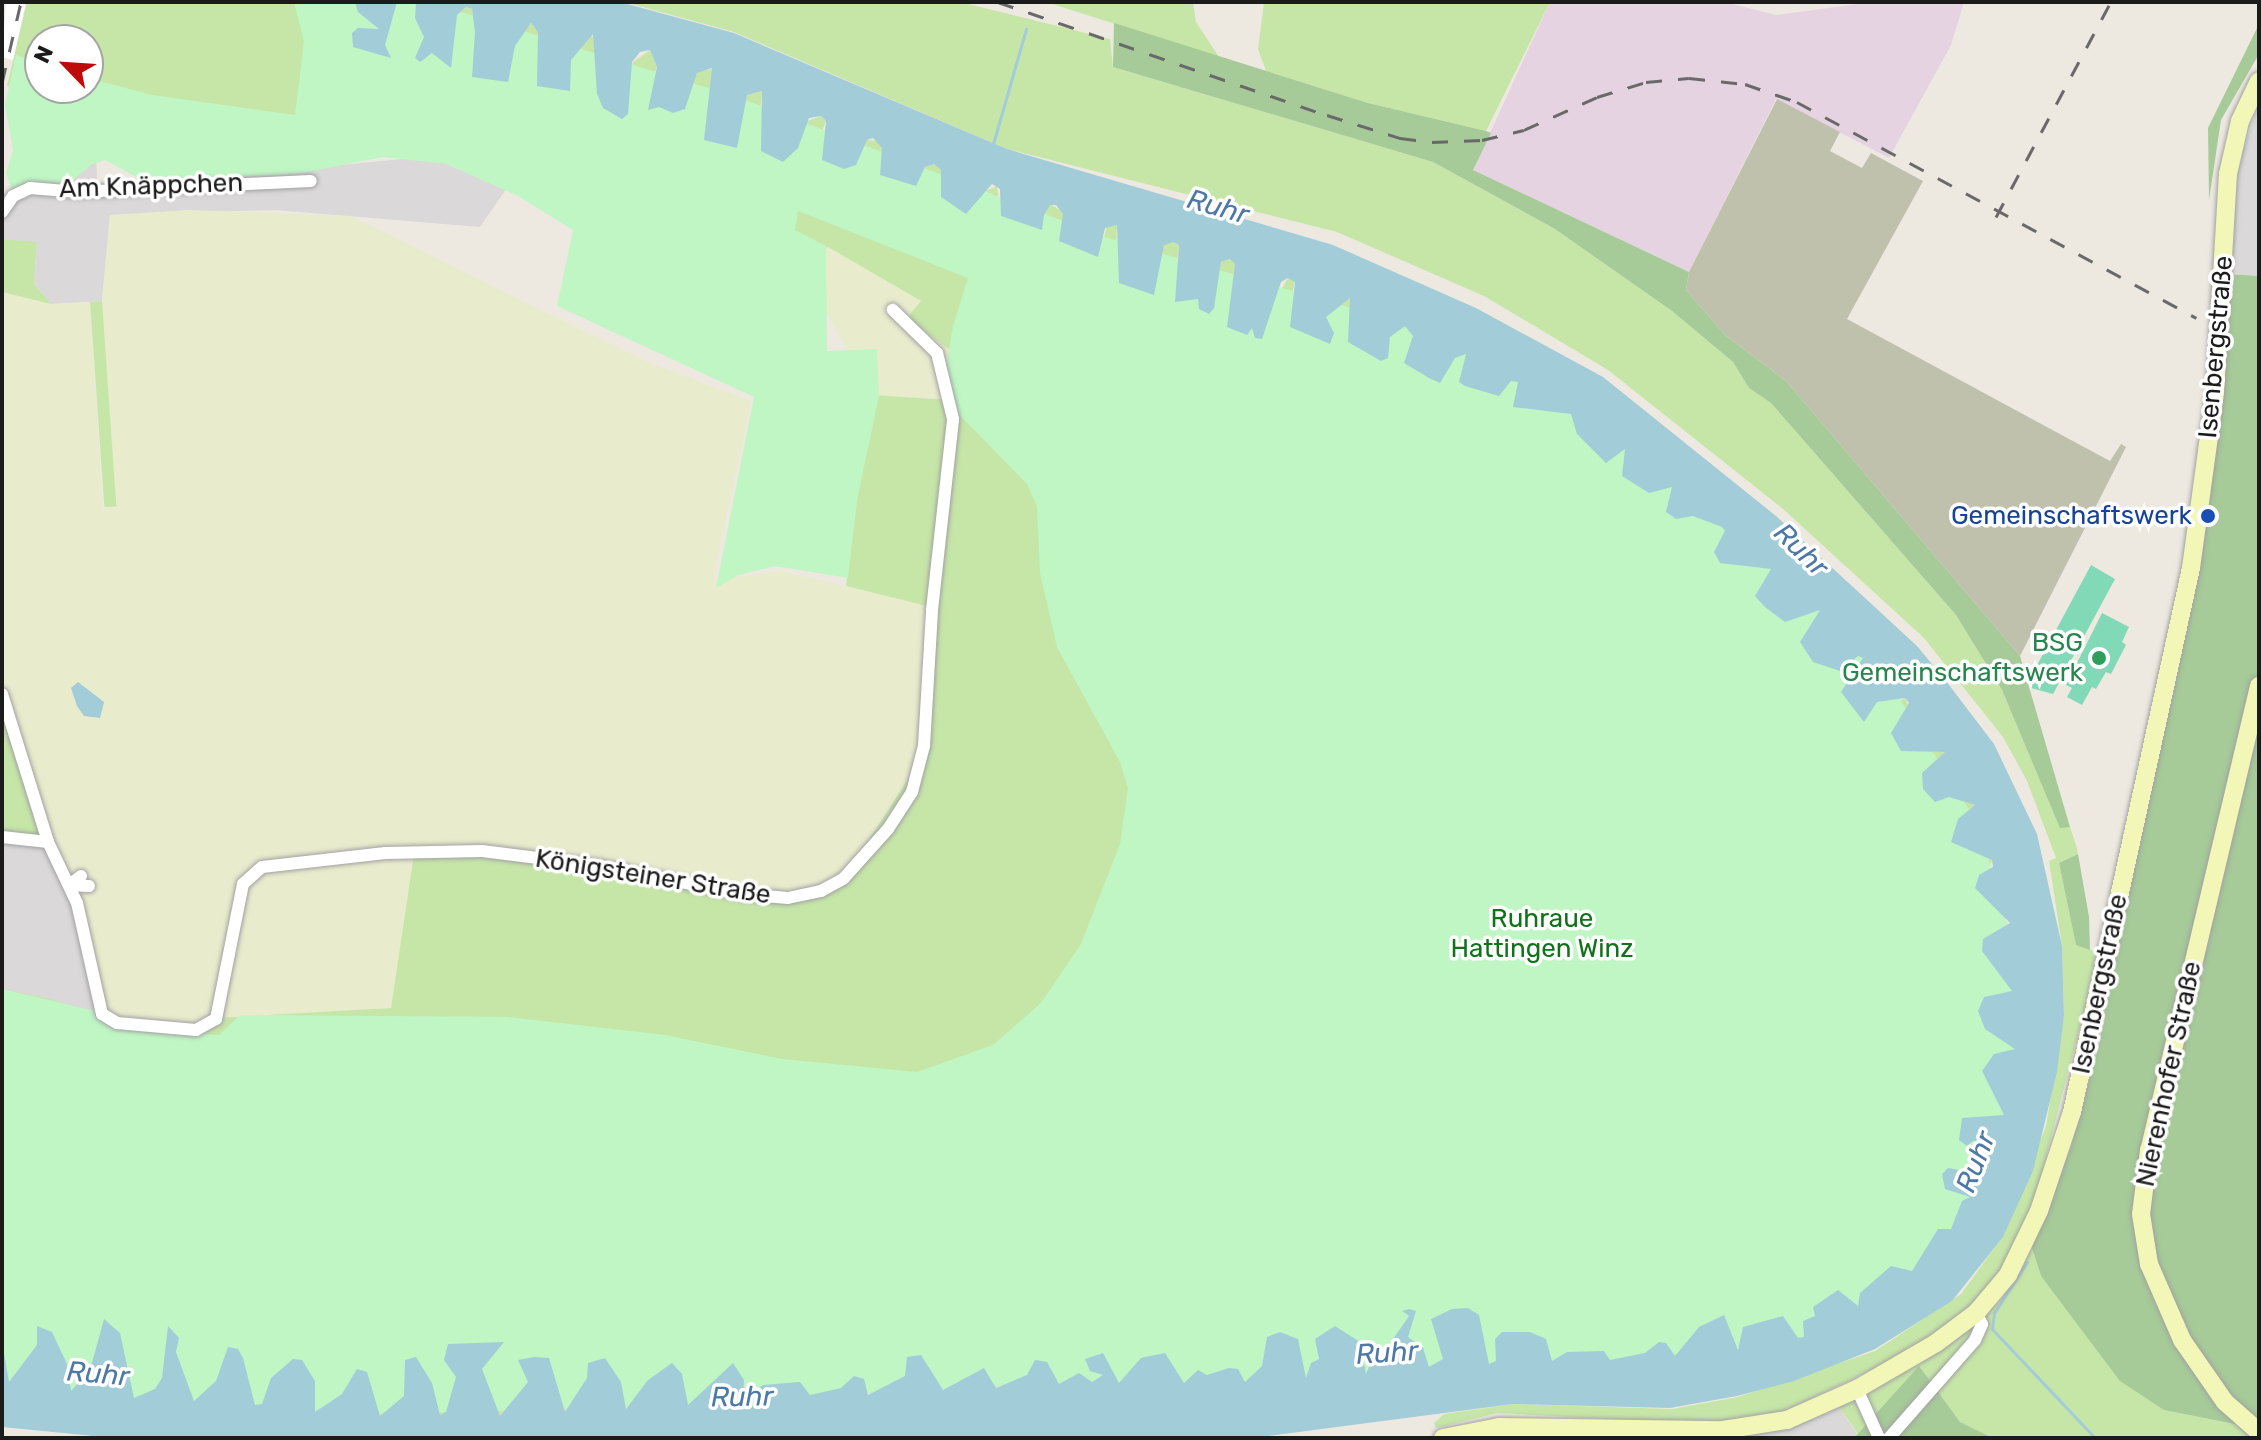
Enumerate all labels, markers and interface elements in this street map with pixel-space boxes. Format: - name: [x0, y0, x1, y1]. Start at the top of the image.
- north arrow: [24, 24, 104, 104]
- text: N: [28, 42, 59, 67]
- street label: Am Knäppchen: [58, 167, 244, 205]
- water label: Ruhr: [1183, 182, 1253, 232]
- street label: Isenbergstraße: [2192, 254, 2240, 440]
- place label: Gemeinschaftswerk: [1951, 500, 2192, 532]
- marker: Gemeinschaftswerk: [2199, 507, 2217, 525]
- water label: Ruhr: [1767, 516, 1835, 584]
- place label: BSG Gemeinschaftswerk: [1842, 627, 2083, 688]
- marker: BSG Gemeinschaftswerk: [2090, 649, 2108, 667]
- street label: Königsteiner Straße: [533, 843, 773, 911]
- street label: Isenbergstraße: [2066, 891, 2134, 1077]
- park label: Ruhraue Hattingen Winz: [1450, 903, 1634, 964]
- street label: Nierenhofer Straße: [2130, 958, 2208, 1190]
- water label: Ruhr: [1949, 1127, 2003, 1197]
- water label: Ruhr: [1354, 1334, 1420, 1372]
- water label: Ruhr: [65, 1355, 131, 1393]
- water label: Ruhr: [710, 1380, 774, 1414]

